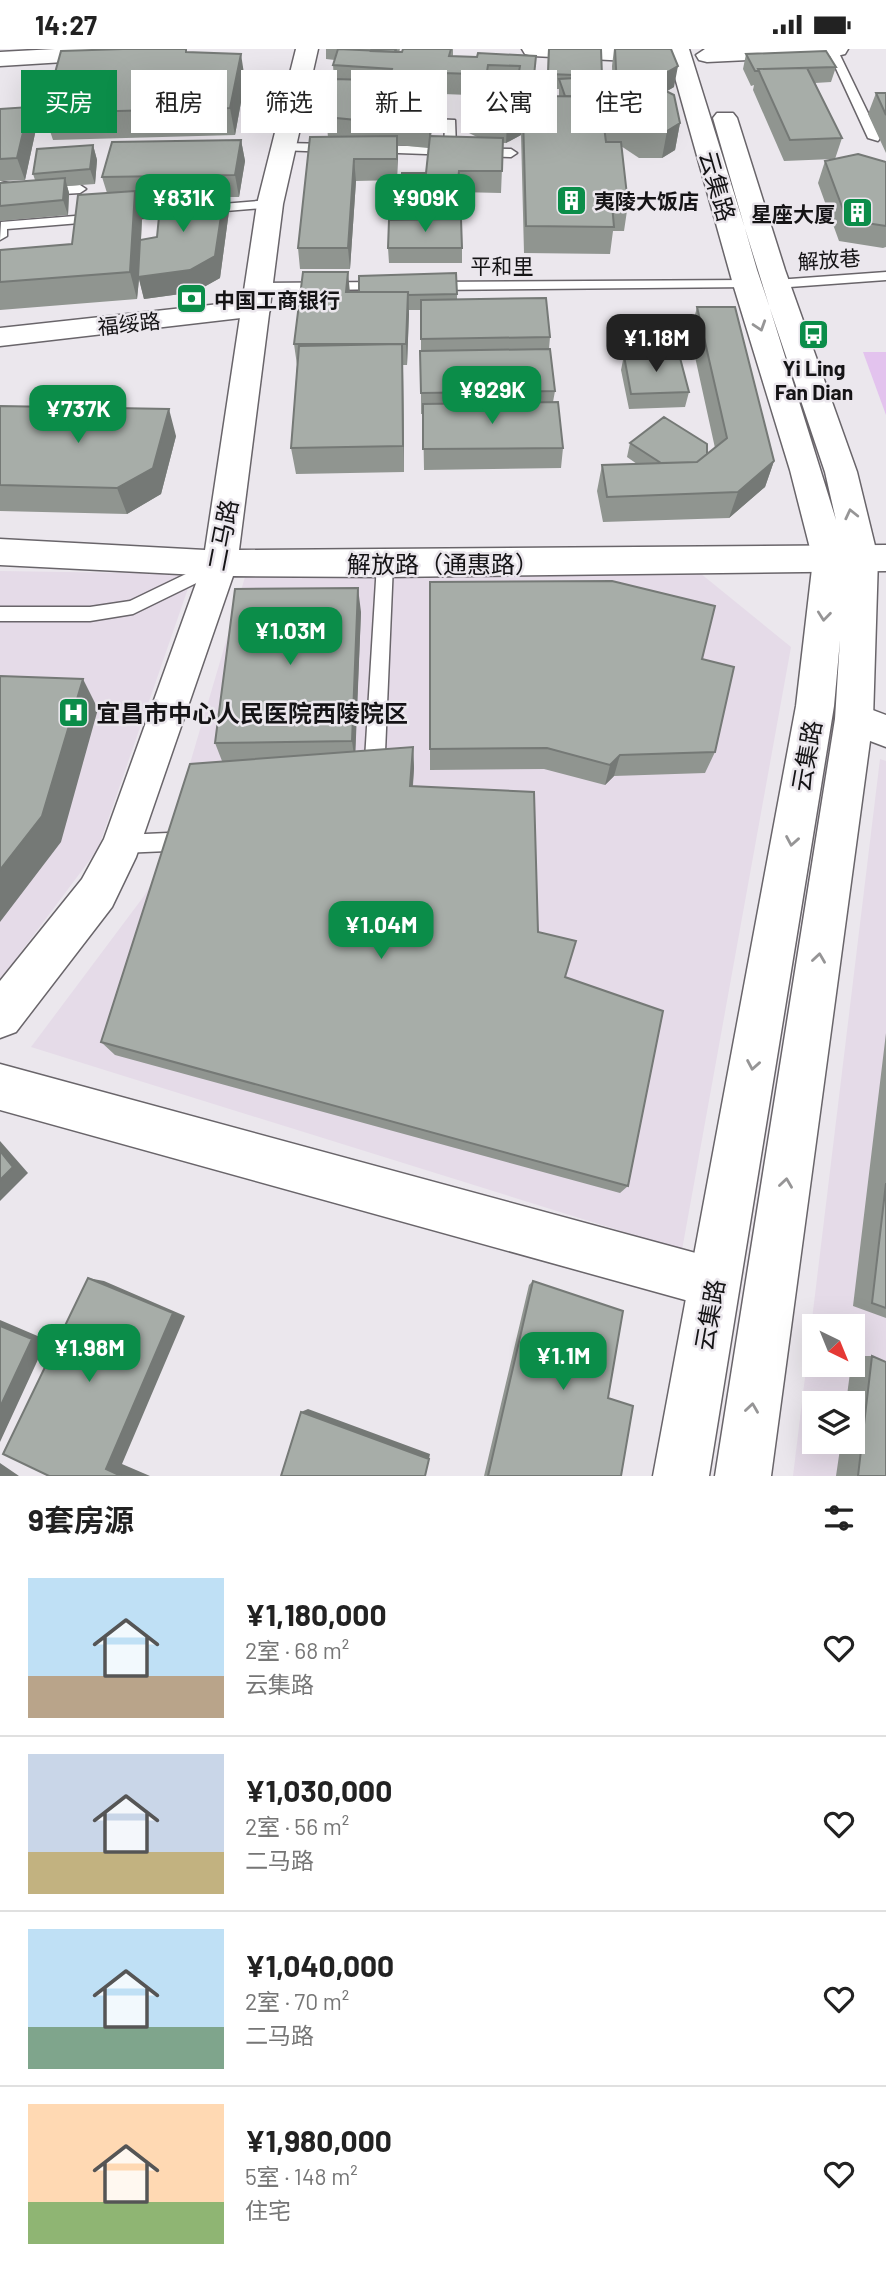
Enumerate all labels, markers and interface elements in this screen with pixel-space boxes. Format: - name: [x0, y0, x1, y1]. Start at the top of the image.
- text: 14:27: [35, 9, 97, 40]
- chip: 买房: [21, 70, 117, 133]
- chip: 租房: [131, 70, 227, 133]
- chip: 筛选: [241, 70, 337, 133]
- chip: 新上: [351, 70, 447, 133]
- chip: 公寓: [461, 70, 557, 133]
- chip: 住宅: [571, 70, 667, 133]
- street label: 云集路: [694, 147, 742, 225]
- pin: ¥831K: [134, 174, 232, 234]
- pin: ¥909K: [376, 174, 474, 234]
- text: ¥831K: [151, 183, 215, 211]
- text: ¥909K: [391, 183, 459, 211]
- building icon: 夷陵大饭店: [554, 183, 588, 217]
- place label: 夷陵大饭店: [594, 188, 699, 213]
- building icon: 星座大厦: [841, 196, 875, 230]
- place label: 星座大厦: [751, 201, 835, 226]
- street label: 解放巷: [797, 244, 861, 274]
- street label: 平和里: [471, 253, 534, 278]
- bank icon: 中国工商银行: [174, 282, 208, 316]
- place label: 中国工商银行: [214, 287, 340, 312]
- street label: 福绥路: [96, 307, 162, 339]
- pin: ¥1.18M: [599, 315, 713, 374]
- bus stop icon: Yi Ling Fan Dian: [797, 318, 831, 352]
- one-way arrow: [752, 319, 766, 331]
- text: ¥1.18M: [622, 323, 690, 351]
- place label: Yi Ling Fan Dian: [775, 355, 853, 404]
- pin: ¥929K: [443, 367, 541, 426]
- text: ¥929K: [458, 375, 526, 403]
- pin: ¥737K: [29, 385, 127, 445]
- text: ¥737K: [45, 394, 111, 422]
- street label: 二马路: [201, 497, 243, 573]
- one-way arrow: [845, 508, 859, 520]
- street label: 解放路（通惠路）: [347, 549, 539, 578]
- pin: ¥1.03M: [233, 607, 347, 667]
- one-way arrow: [817, 611, 832, 622]
- text: ¥1.03M: [254, 616, 326, 644]
- hospital icon: 宜昌市中心人民医院西陵院区: [56, 695, 90, 729]
- place label: 宜昌市中心人民医院西陵院区: [96, 698, 408, 727]
- street label: 云集路: [785, 718, 827, 794]
- one-way arrow: [785, 835, 800, 847]
- pin: ¥1.04M: [324, 901, 438, 961]
- text: ¥1.04M: [344, 910, 418, 938]
- one-way arrow: [811, 952, 826, 964]
- one-way arrow: [746, 1059, 761, 1071]
- one-way arrow: [778, 1178, 793, 1189]
- street label: 云集路: [688, 1277, 730, 1353]
- north arrow: [802, 1314, 864, 1377]
- map controls: [802, 1314, 865, 1454]
- pin: ¥1.98M: [32, 1325, 146, 1384]
- text: ¥1.98M: [53, 1333, 125, 1361]
- pin: ¥1.1M: [514, 1333, 612, 1392]
- text: ¥1.1M: [536, 1341, 590, 1369]
- button: layers: [802, 1391, 865, 1454]
- one-way arrow: [745, 1403, 760, 1414]
- icon: filters: [820, 1499, 858, 1537]
- text: 9套房源: [28, 1501, 134, 1537]
- text: ¥1,180,000: [245, 1596, 387, 1632]
- icon: home: [84, 1606, 168, 1690]
- icon: heart: [820, 1629, 858, 1667]
- text: 2室 · 68 m²: [245, 1636, 349, 1664]
- text: 云集路: [245, 1670, 314, 1698]
- text: ¥1,030,000: [245, 1772, 392, 1808]
- icon: home: [84, 1782, 168, 1866]
- icon: heart: [820, 1805, 858, 1843]
- text: 2室 · 56 m²: [245, 1812, 349, 1840]
- text: 二马路: [245, 1846, 314, 1874]
- text: ¥1,040,000: [245, 1947, 394, 1983]
- icon: home: [84, 1957, 168, 2041]
- icon: heart: [820, 1980, 858, 2018]
- text: 2室 · 70 m²: [245, 1987, 349, 2015]
- text: 二马路: [245, 2021, 314, 2049]
- text: ¥1,980,000: [245, 2122, 392, 2158]
- icon: home: [84, 2132, 168, 2216]
- icon: heart: [820, 2155, 858, 2193]
- text: 5室 · 148 m²: [245, 2162, 358, 2190]
- text: 住宅: [245, 2196, 291, 2224]

